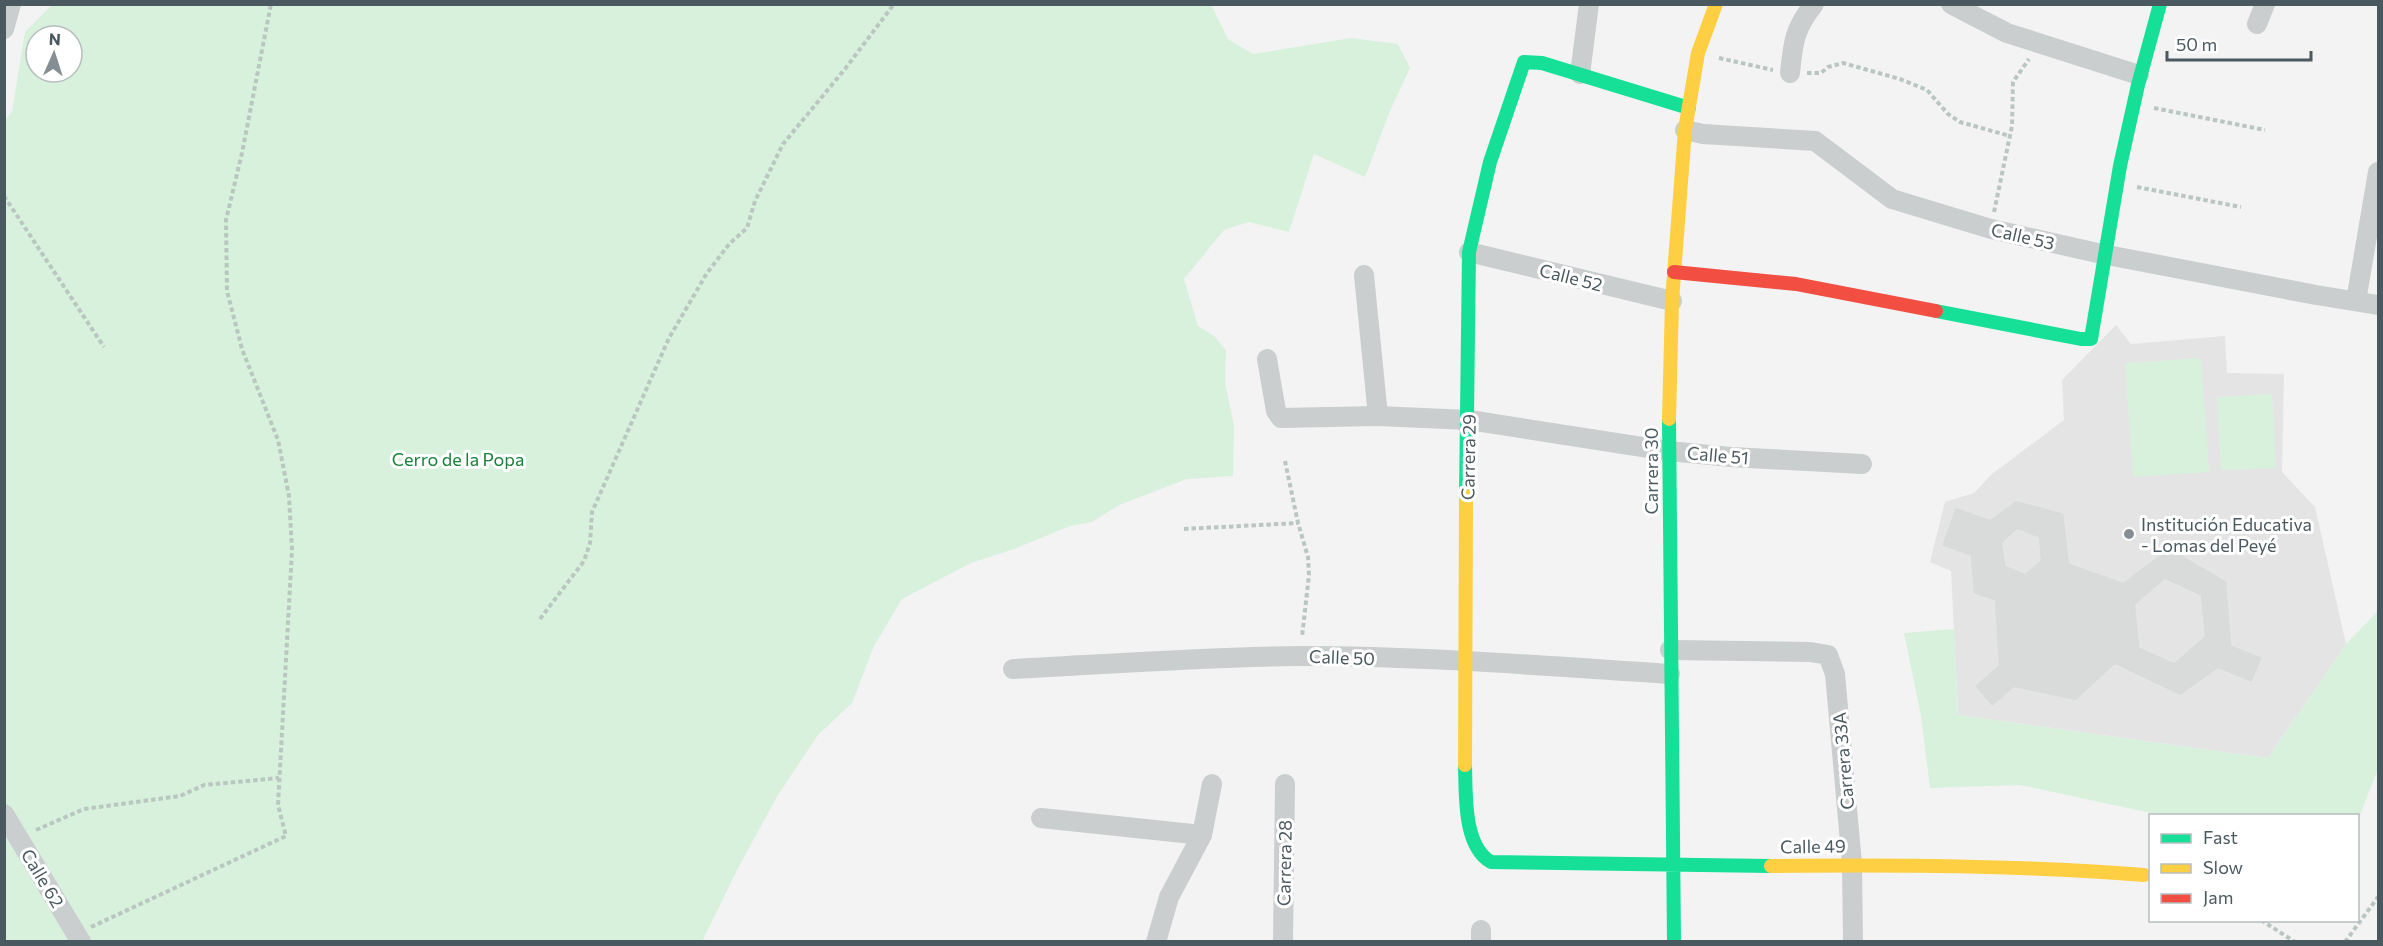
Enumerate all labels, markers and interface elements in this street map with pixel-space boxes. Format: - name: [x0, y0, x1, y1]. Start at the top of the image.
- north arrow: [24, 24, 84, 84]
- scale bar: [2167, 24, 2311, 62]
- text: N: [48, 29, 61, 48]
- text: 50 m: [2176, 33, 2217, 55]
- street label: Calle 53: [1989, 218, 2057, 254]
- street label: Calle 52: [1537, 259, 1605, 295]
- street label: Carrera 29: [1456, 414, 1480, 500]
- street label: Carrera 30: [1640, 427, 1662, 515]
- street label: Calle 51: [1686, 441, 1750, 469]
- park label: Cerro de la Popa: [392, 448, 524, 470]
- place label: Institución Educativa - Lomas del Peyé: [2141, 513, 2312, 556]
- marker: Institución Educativa - Lomas del Peyé: [2122, 527, 2136, 541]
- street label: Calle 50: [1309, 645, 1375, 669]
- street label: Carrera 33A: [1828, 711, 1858, 811]
- legend: [2149, 814, 2359, 922]
- street label: Carrera 28: [1272, 820, 1296, 906]
- text: Fast: [2203, 826, 2238, 848]
- street label: Calle 49: [1780, 834, 1846, 858]
- street label: Calle 62: [17, 845, 69, 911]
- text: Slow: [2203, 856, 2243, 878]
- text: Jam: [2203, 886, 2233, 908]

